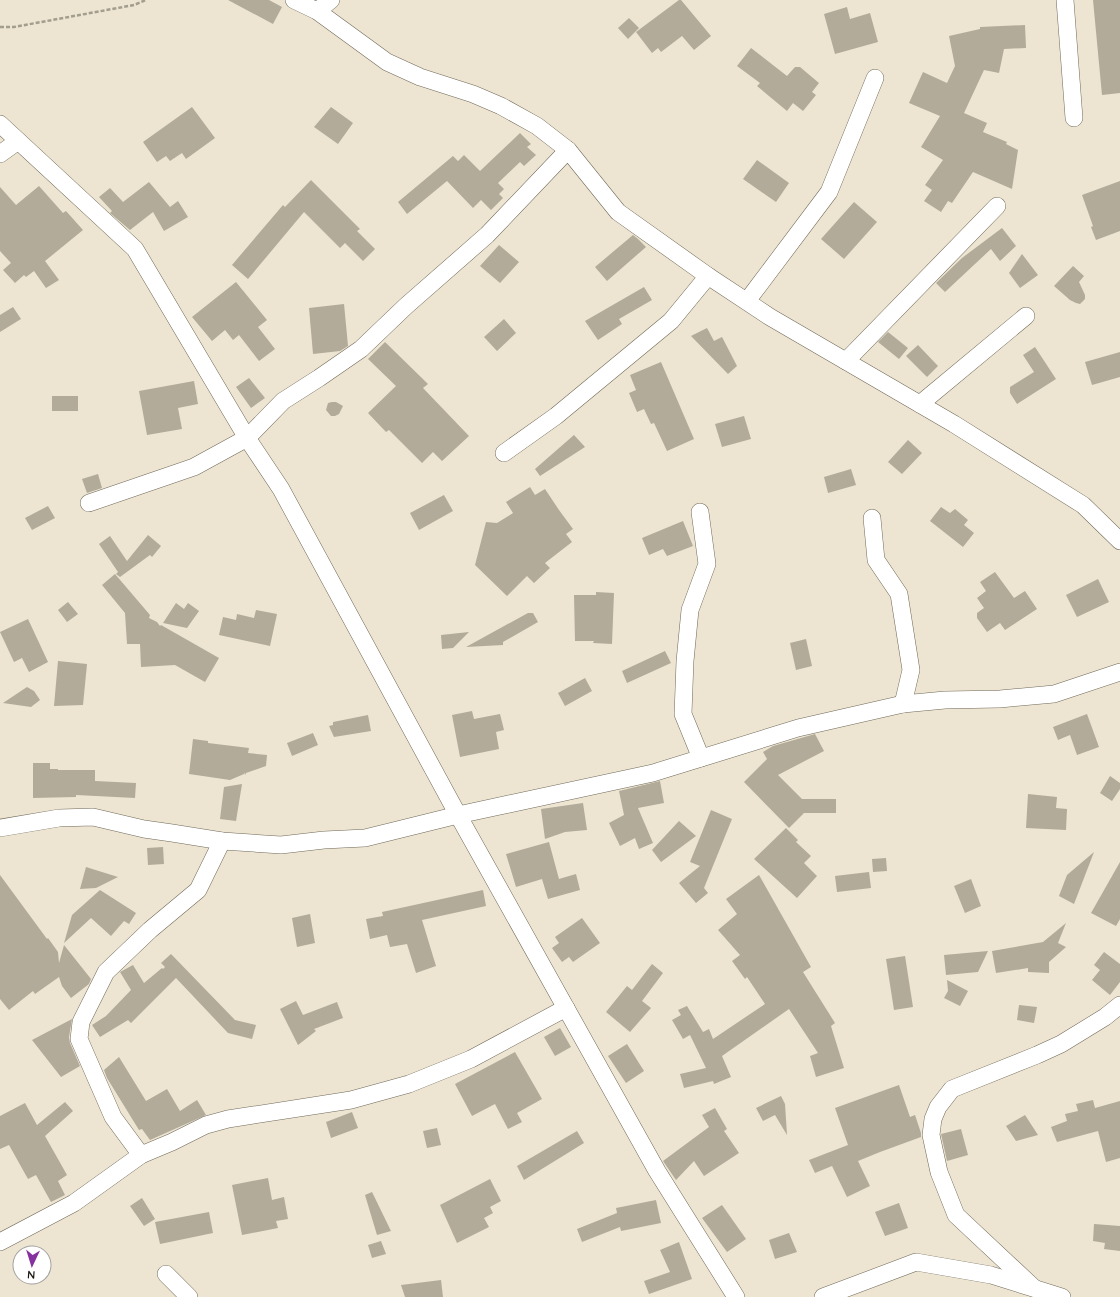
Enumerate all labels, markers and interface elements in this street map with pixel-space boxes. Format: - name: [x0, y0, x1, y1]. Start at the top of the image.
- north arrow: [12, 1245, 52, 1285]
- text: N: [27, 1268, 36, 1282]

